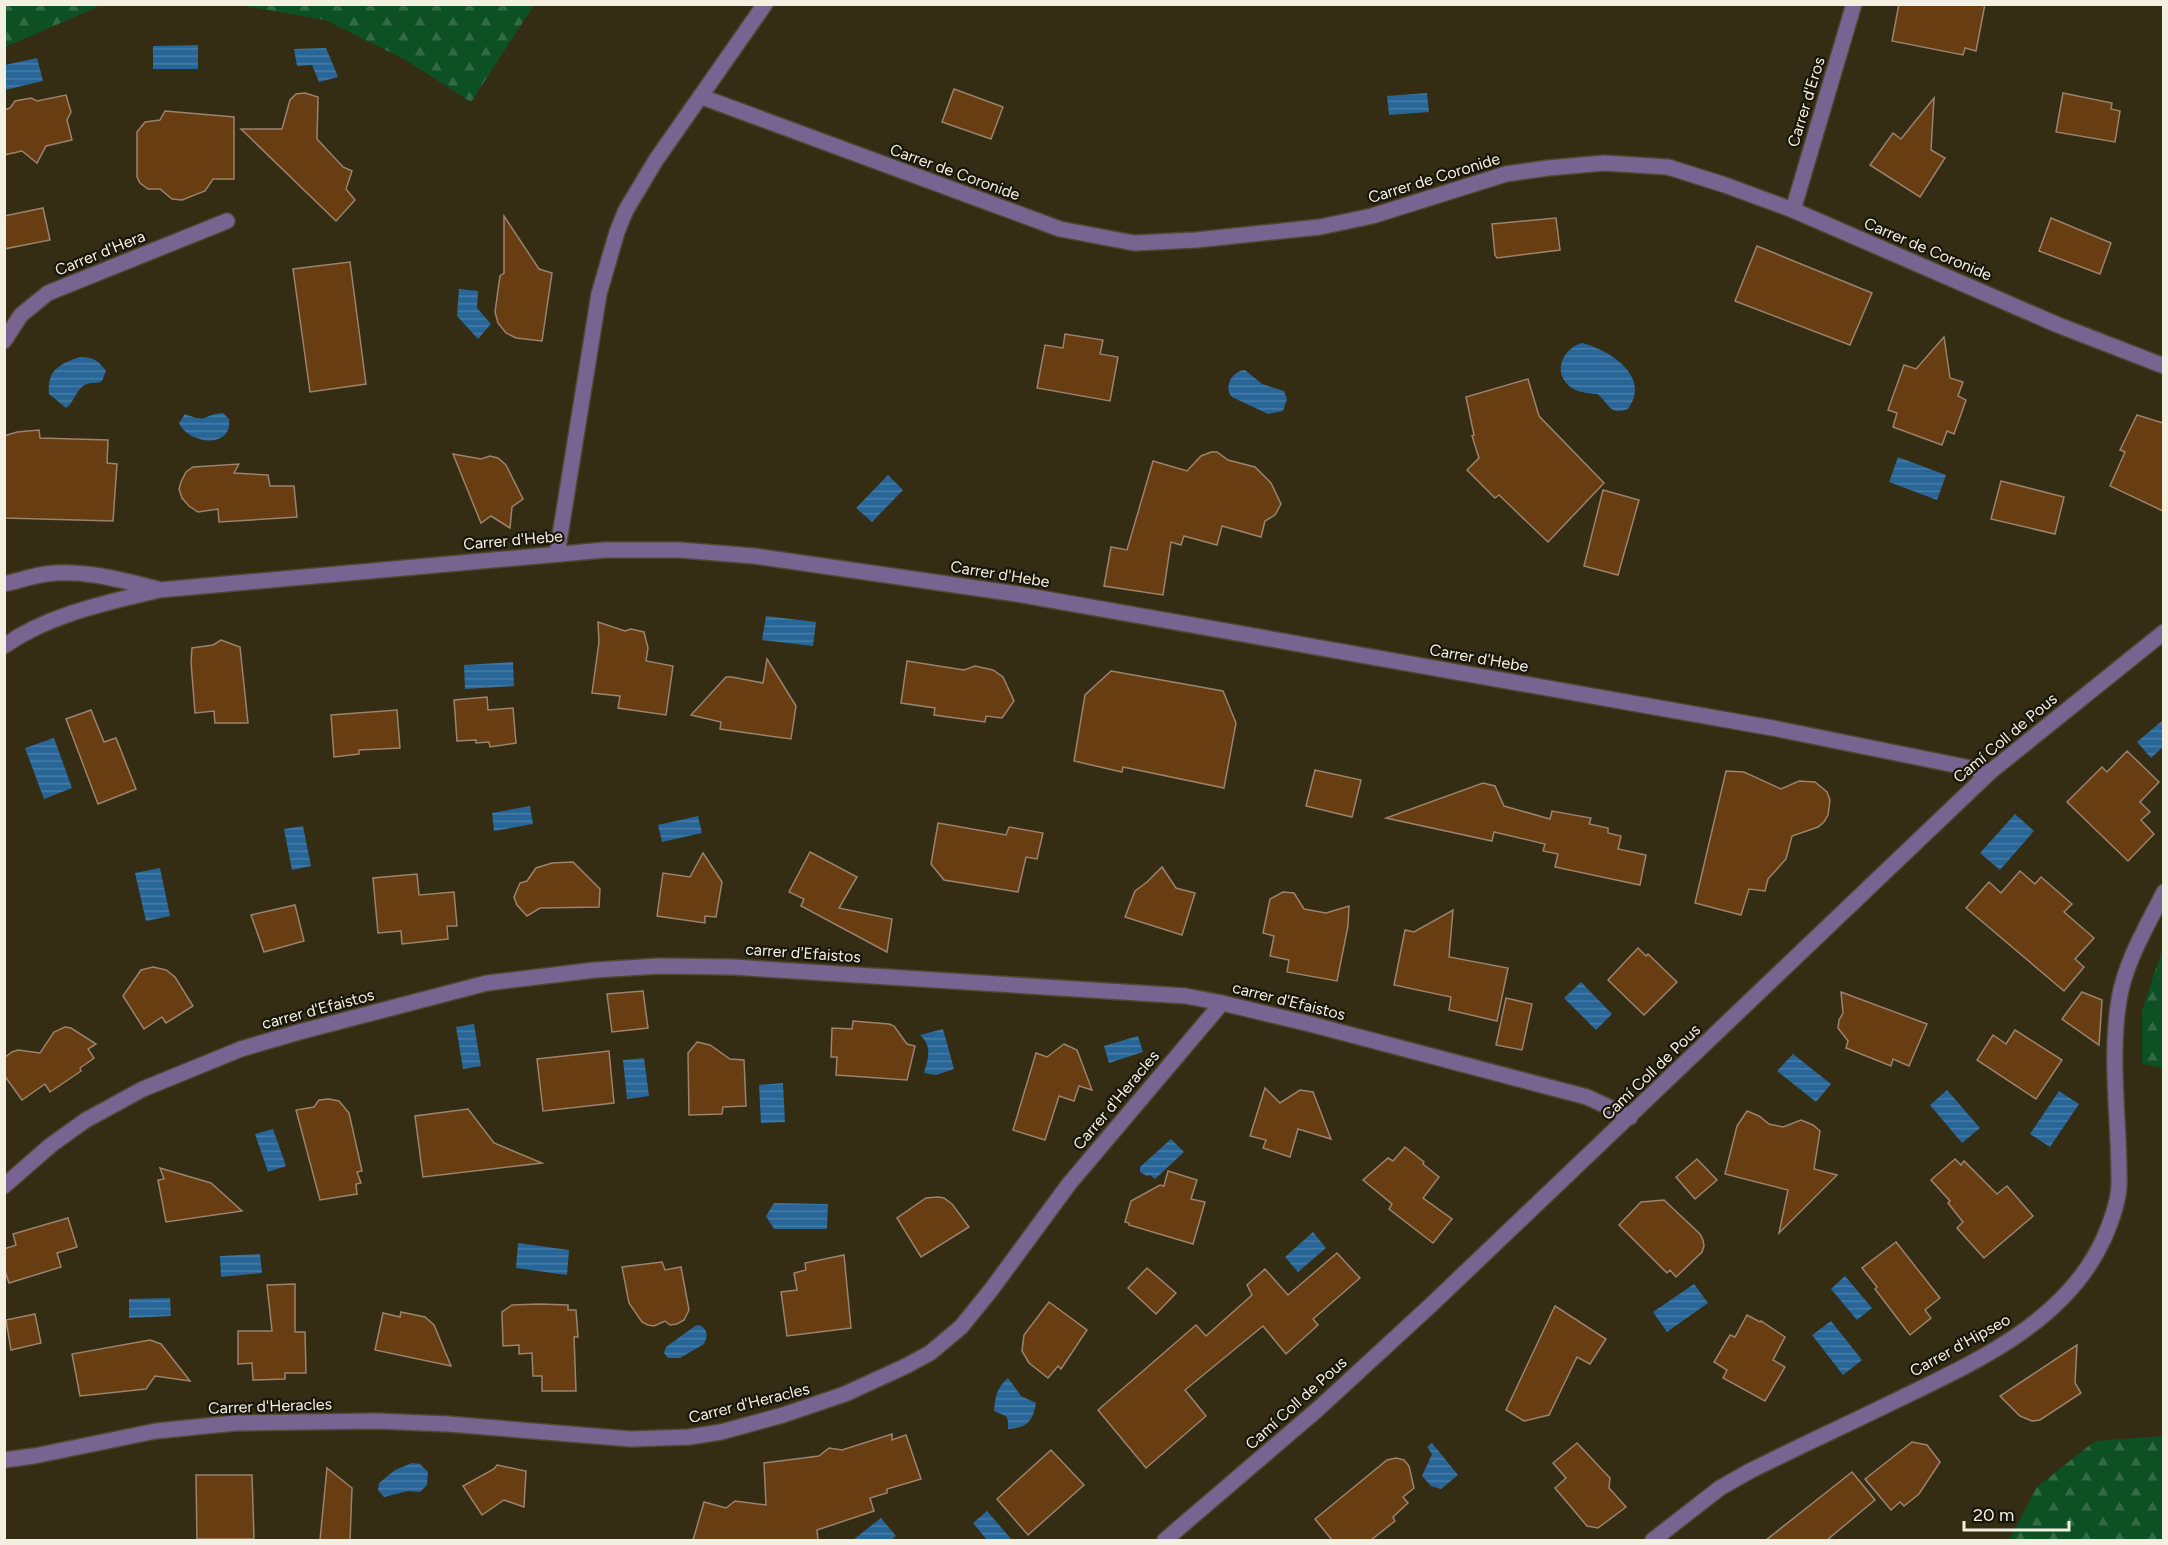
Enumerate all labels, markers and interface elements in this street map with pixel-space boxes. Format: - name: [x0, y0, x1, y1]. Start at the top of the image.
- street label: Carrer d'Eros: [1783, 55, 1829, 149]
- street label: Carrer de Coronide: [887, 140, 1023, 204]
- street label: Carrer de Coronide: [1366, 149, 1502, 207]
- street label: Carrer de Coronide: [1861, 214, 1995, 285]
- street label: Carrer d'Hera: [52, 226, 148, 280]
- street label: Carrer d'Hebe: [462, 526, 564, 554]
- street label: Carrer d'Hebe: [949, 557, 1051, 591]
- street label: Carrer d'Hebe: [1428, 640, 1530, 676]
- street label: Camí Coll de Pous: [1949, 689, 2061, 787]
- street label: carrer d'Efaistos: [745, 939, 861, 967]
- street label: carrer d'Efaistos: [1231, 978, 1347, 1024]
- street label: carrer d'Efaistos: [260, 985, 376, 1033]
- street label: Camí Coll de Pous: [1598, 1020, 1704, 1124]
- street label: Carrer d'Heracles: [1069, 1046, 1163, 1154]
- street label: Carrer d'Hipseo: [1906, 1310, 2014, 1380]
- street label: Camí Coll de Pous: [1241, 1353, 1351, 1453]
- street label: Carrer d'Heracles: [687, 1379, 811, 1427]
- street label: Carrer d'Heracles: [208, 1394, 332, 1418]
- scale bar: [1964, 1494, 2069, 1532]
- text: 20 m: [1973, 1504, 2014, 1526]

